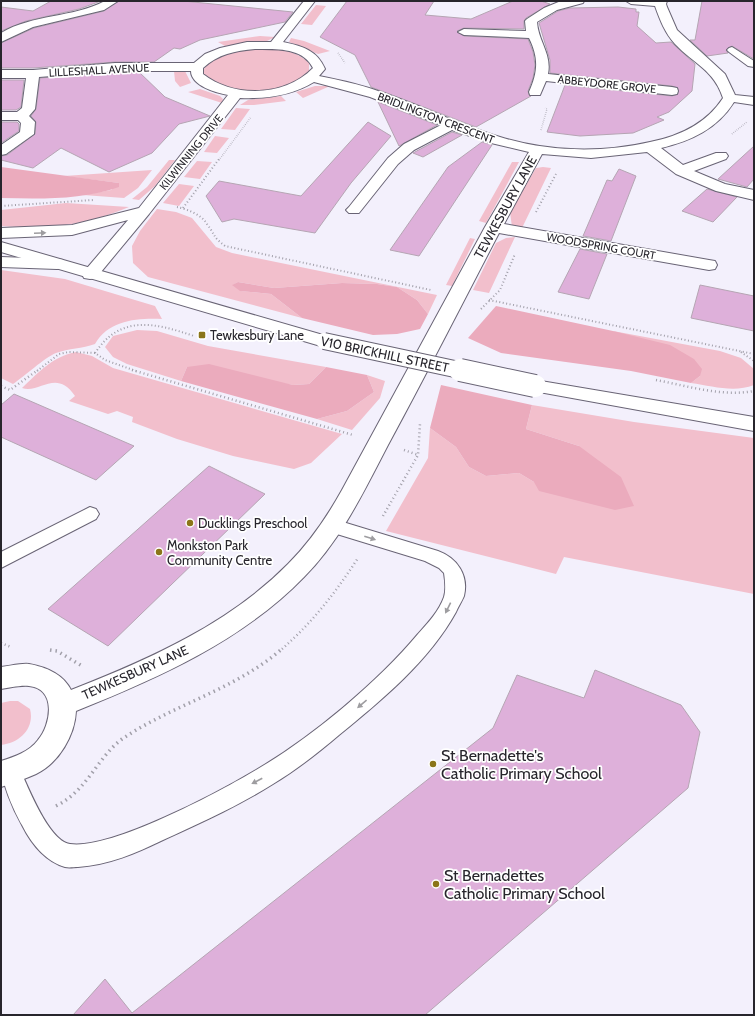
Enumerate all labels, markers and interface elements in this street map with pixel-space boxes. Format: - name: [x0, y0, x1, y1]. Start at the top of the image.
- street label: LILLESHALL AVENUE: [48, 60, 150, 80]
- street label: ABBEYDORE GROVE: [557, 72, 657, 96]
- street label: BRIDLINGTON CRESCENT: [376, 89, 497, 147]
- street label: KILWINNING DRIVE: [156, 111, 226, 193]
- street label: TEWKESBURY LANE: [470, 153, 540, 261]
- one-way arrow: [34, 230, 47, 236]
- street label: WOODSPRING COURT: [545, 230, 657, 263]
- place label: Tewkesbury Lane: [210, 327, 304, 343]
- marker: Tewkesbury Lane: [197, 330, 207, 340]
- street label: V10 BRICKHILL STREET: [319, 333, 451, 375]
- place label: Ducklings Preschool: [198, 515, 307, 531]
- marker: Ducklings Preschool: [185, 518, 195, 528]
- one-way arrow: [364, 535, 376, 541]
- place label: Monkston Park Community Centre: [167, 537, 272, 568]
- marker: Monkston Park Community Centre: [154, 547, 164, 557]
- one-way arrow: [445, 602, 451, 614]
- street label: TEWKESBURY LANE: [79, 641, 191, 703]
- one-way arrow: [356, 700, 367, 709]
- place label: St Bernadette's Catholic Primary School: [441, 746, 602, 783]
- marker: St Bernadette's Catholic Primary School: [428, 759, 438, 769]
- one-way arrow: [251, 778, 263, 784]
- place label: St Bernadettes Catholic Primary School: [444, 866, 605, 903]
- marker: St Bernadettes Catholic Primary School: [431, 879, 441, 889]

